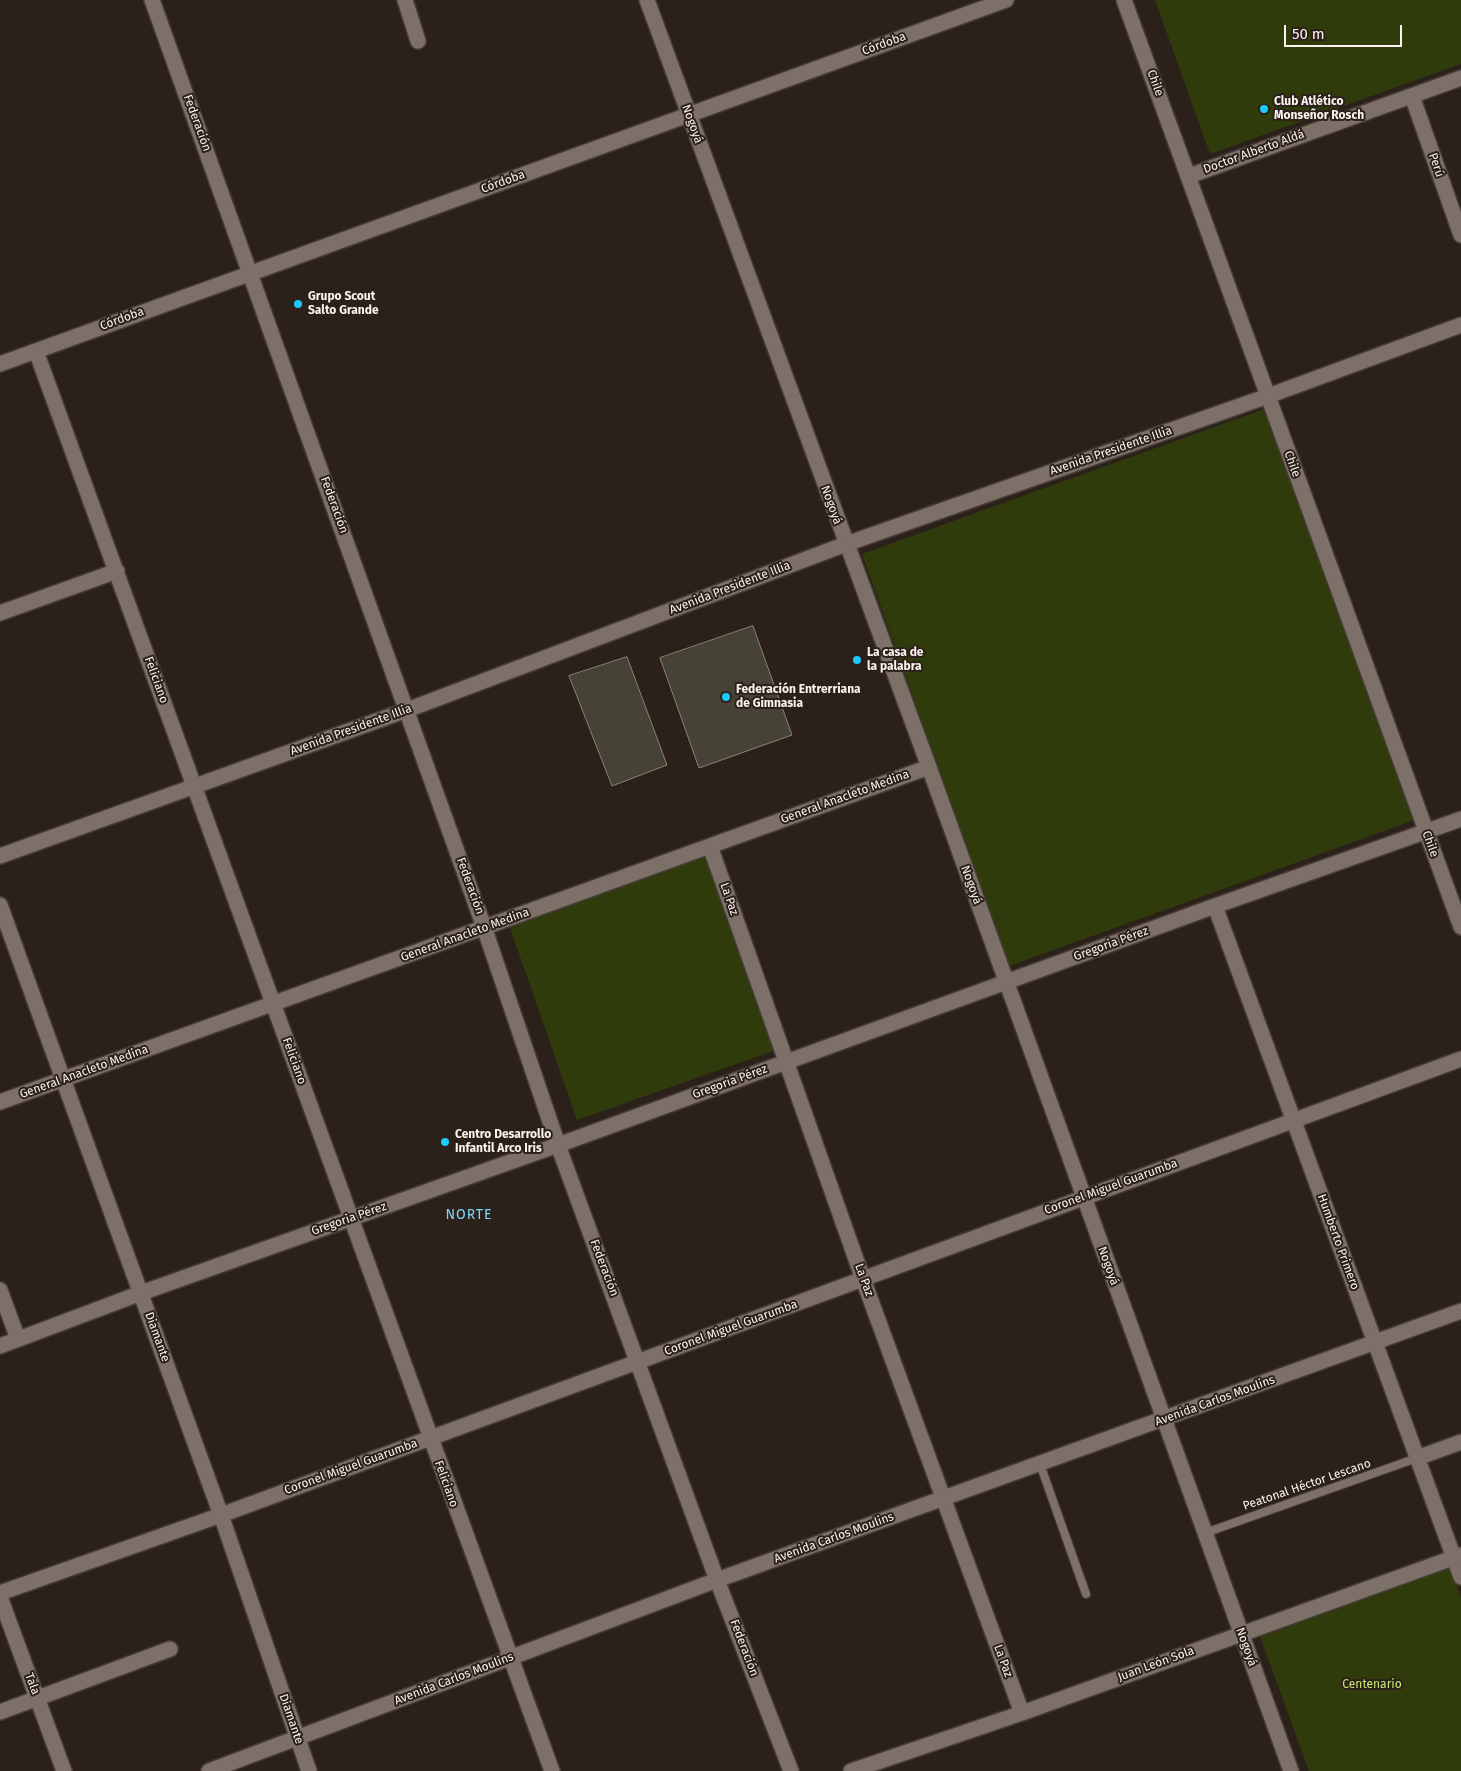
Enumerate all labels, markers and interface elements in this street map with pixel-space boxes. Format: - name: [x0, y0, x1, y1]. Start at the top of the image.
- scale bar: [1286, 15, 1404, 47]
- text: 50 m: [1292, 25, 1325, 43]
- street label: Córdoba: [860, 29, 908, 59]
- street label: Chile: [1144, 68, 1166, 98]
- street label: Federación: [180, 93, 214, 153]
- place label: Club Atlético Monseñor Rosch: [1274, 95, 1364, 123]
- street label: Nogoyá: [678, 103, 706, 145]
- marker: Club Atlético Monseñor Rosch: [1258, 103, 1270, 115]
- street label: Doctor Alberto Aldá: [1201, 127, 1307, 177]
- street label: Perú: [1425, 151, 1447, 179]
- street label: Córdoba: [479, 167, 527, 197]
- place label: Grupo Scout Salto Grande: [308, 290, 379, 318]
- marker: Grupo Scout Salto Grande: [292, 298, 304, 310]
- street label: Córdoba: [98, 304, 146, 334]
- street label: Avenida Presidente Illia: [1048, 423, 1174, 479]
- street label: Chile: [1281, 449, 1303, 479]
- street label: Federación: [317, 475, 351, 535]
- street label: Nogoyá: [817, 484, 845, 526]
- street label: Avenida Presidente Illia: [668, 558, 792, 618]
- place label: La casa de la palabra: [867, 646, 923, 674]
- marker: La casa de la palabra: [851, 654, 863, 666]
- street label: Feliciano: [141, 655, 171, 705]
- place label: Federación Entrerriana de Gimnasia: [736, 683, 861, 711]
- marker: Federación Entrerriana de Gimnasia: [720, 691, 732, 703]
- street label: Avenida Presidente Illia: [288, 701, 414, 759]
- street label: General Anacleto Medina: [779, 767, 911, 827]
- street label: Chile: [1419, 829, 1441, 859]
- street label: Federación: [453, 856, 487, 916]
- street label: Nogoyá: [957, 864, 985, 906]
- street label: La Paz: [717, 881, 741, 917]
- street label: General Anacleto Medina: [399, 905, 531, 965]
- street label: Gregoria Pérez: [1072, 924, 1150, 964]
- street label: Feliciano: [279, 1036, 309, 1086]
- street label: General Anacleto Medina: [18, 1042, 150, 1102]
- street label: Gregoria Pérez: [691, 1062, 769, 1102]
- place label: Centro Desarrollo Infantil Arco Iris: [455, 1128, 551, 1156]
- marker: Centro Desarrollo Infantil Arco Iris: [439, 1136, 451, 1148]
- street label: Coronel Miguel Guarumba: [1042, 1156, 1180, 1218]
- street label: Humberto Primero: [1314, 1192, 1362, 1292]
- street label: Gregoria Pérez: [310, 1199, 388, 1239]
- district label: NORTE: [445, 1207, 493, 1223]
- street label: Federación: [587, 1238, 621, 1298]
- street label: Nogoyá: [1094, 1245, 1122, 1287]
- street label: La Paz: [851, 1262, 877, 1298]
- street label: Coronel Miguel Guarumba: [662, 1297, 800, 1359]
- street label: Diamante: [141, 1310, 173, 1364]
- street label: Avenida Carlos Moulins: [1153, 1373, 1277, 1429]
- street label: Coronel Miguel Guarumba: [282, 1436, 420, 1498]
- street label: Peatonal Héctor Lescano: [1241, 1456, 1373, 1514]
- street label: Feliciano: [431, 1459, 461, 1509]
- street label: Avenida Carlos Moulins: [772, 1510, 896, 1566]
- street label: Federación: [727, 1618, 761, 1678]
- street label: Nogoyá: [1232, 1626, 1260, 1668]
- street label: La Paz: [990, 1643, 1016, 1679]
- street label: Juan León Sola: [1116, 1643, 1196, 1685]
- street label: Avenida Carlos Moulins: [392, 1650, 516, 1708]
- street label: Tala: [21, 1671, 43, 1697]
- park label: Centenario: [1342, 1678, 1402, 1692]
- street label: Diamante: [276, 1692, 306, 1746]

